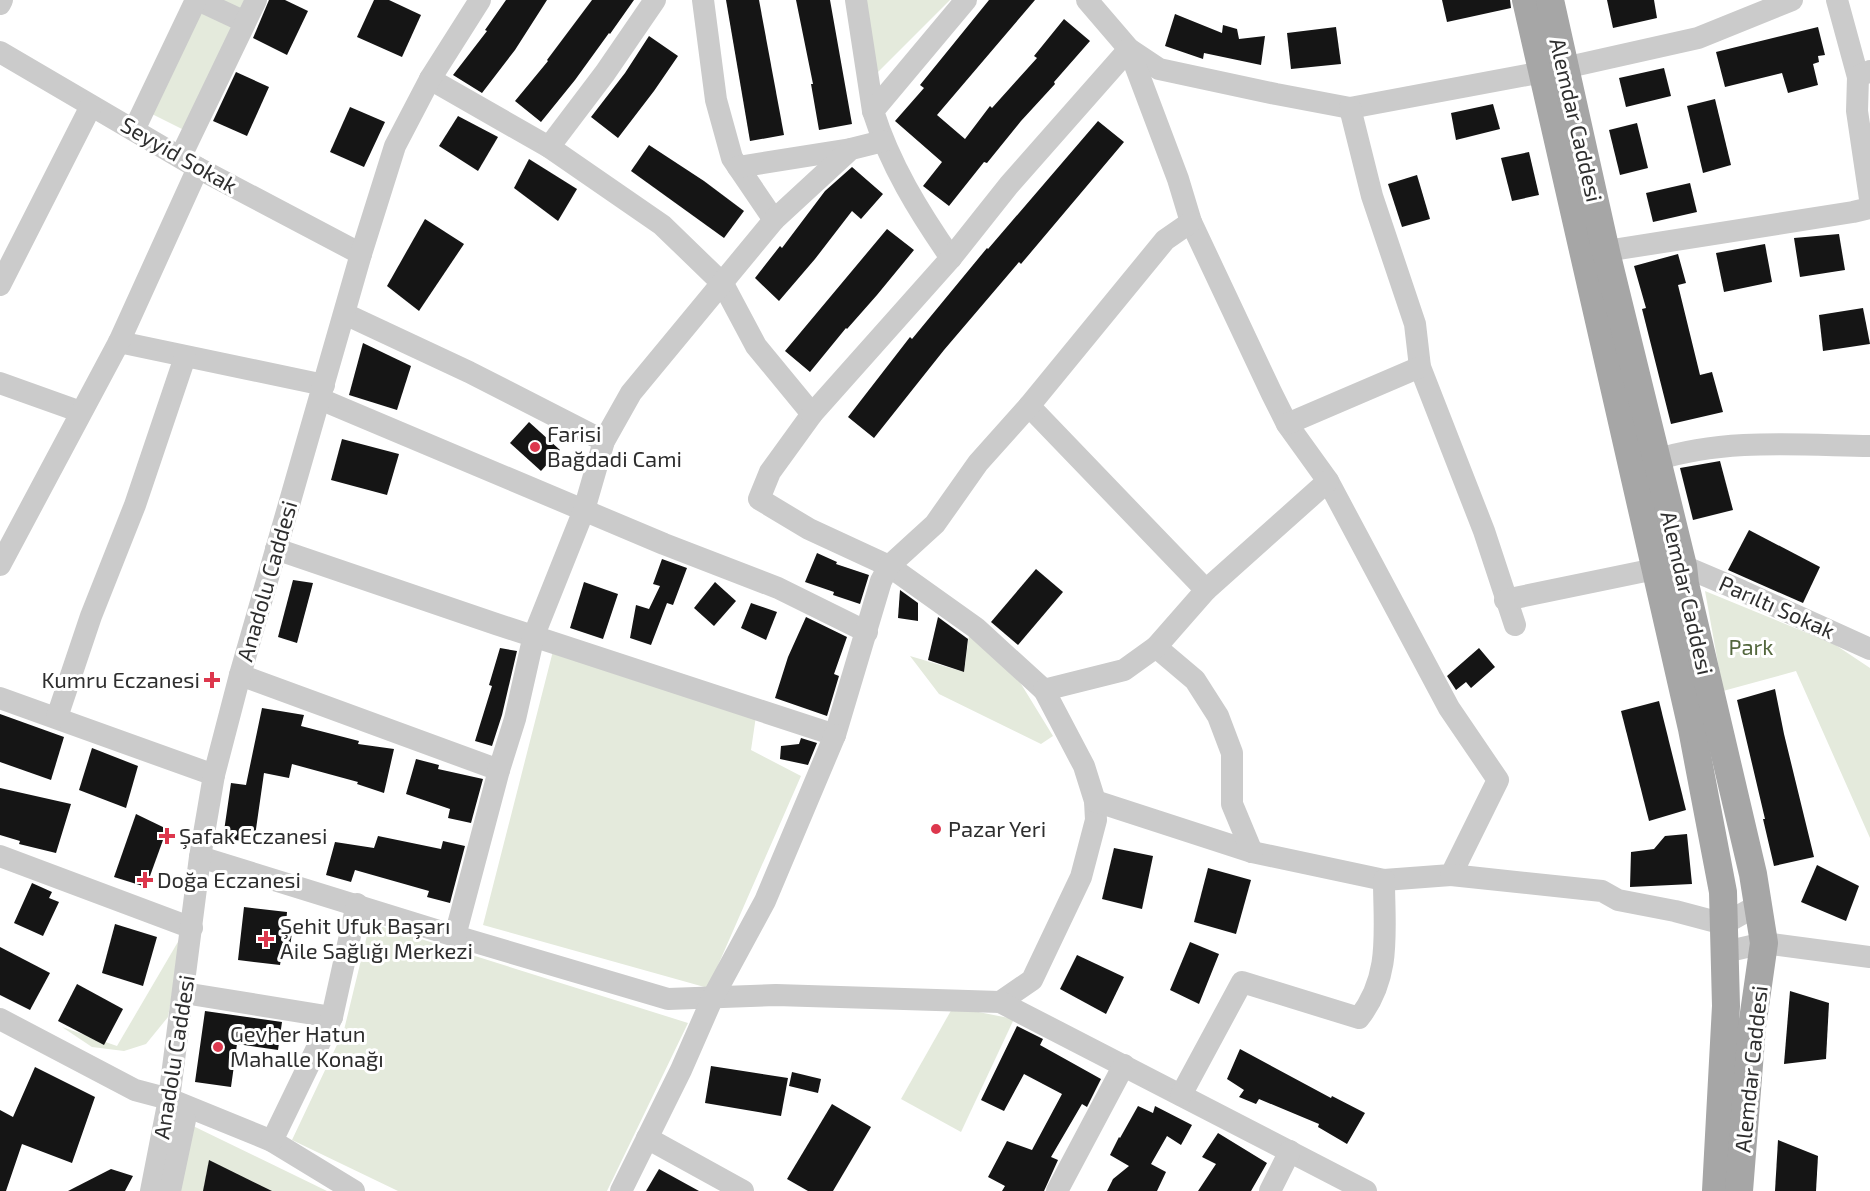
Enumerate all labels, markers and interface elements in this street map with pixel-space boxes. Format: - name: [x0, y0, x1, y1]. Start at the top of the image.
- street label: Alemdar Caddesi: [1545, 35, 1608, 204]
- street label: Seyyid Sokak: [117, 110, 242, 198]
- place label: Farisi Bağdadi Cami: [547, 420, 682, 471]
- marker: Farisi Bağdadi Cami: [528, 440, 542, 454]
- street label: Anadolu Caddesi: [231, 497, 301, 664]
- street label: Alemdar Caddesi: [1656, 508, 1719, 677]
- street label: Parıltı Sokak: [1716, 569, 1839, 643]
- park label: Park: [1729, 633, 1774, 659]
- place label: Kumru Eczanesi: [41, 666, 200, 692]
- marker: Kumru Eczanesi: [205, 673, 219, 687]
- place label: Pazar Yeri: [948, 815, 1046, 841]
- place label: Şafak Eczanesi: [179, 822, 327, 850]
- marker: Pazar Yeri: [929, 822, 943, 836]
- marker: Şafak Eczanesi: [160, 829, 174, 843]
- place label: Doğa Eczanesi: [157, 866, 301, 892]
- marker: Doğa Eczanesi: [138, 873, 152, 887]
- place label: Şehit Ufuk Başarı Aile Sağlığı Merkezi: [280, 912, 473, 963]
- marker: Şehit Ufuk Başarı Aile Sağlığı Merkezi: [257, 930, 275, 948]
- street label: Anadolu Caddesi: [147, 973, 199, 1141]
- street label: Alemdar Caddesi: [1728, 984, 1772, 1154]
- place label: Gevher Hatun Mahalle Konağı: [230, 1020, 384, 1071]
- marker: Gevher Hatun Mahalle Konağı: [211, 1040, 225, 1054]

